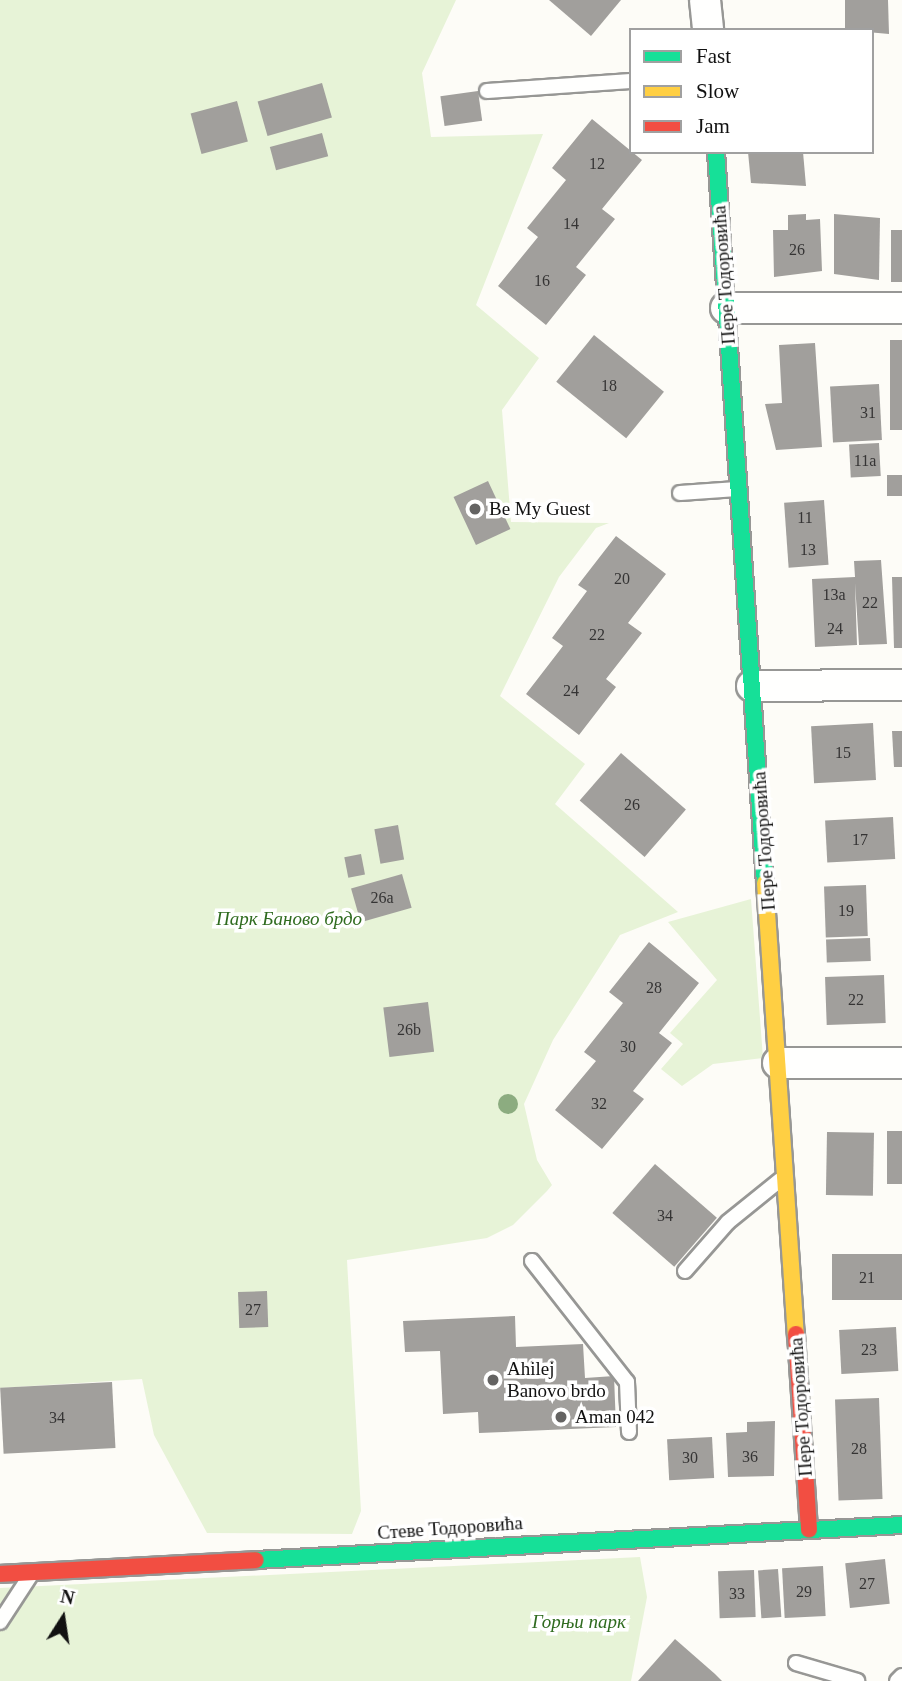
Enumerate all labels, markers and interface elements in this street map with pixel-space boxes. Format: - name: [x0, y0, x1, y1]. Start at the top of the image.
- legend: [629, 28, 874, 154]
- text: Fast: [696, 44, 731, 68]
- text: Slow: [696, 79, 739, 103]
- text: Jam: [696, 114, 730, 138]
- house number: 12: [589, 154, 605, 174]
- street label: Пере Тодоровића: [708, 205, 740, 345]
- house number: 14: [563, 214, 579, 234]
- house number: 26: [789, 240, 805, 260]
- house number: 16: [534, 271, 550, 291]
- house number: 18: [601, 376, 617, 396]
- house number: 31: [860, 403, 876, 423]
- house number: 11a: [854, 451, 876, 471]
- place label: Be My Guest: [489, 498, 590, 520]
- marker: Be My Guest: [467, 501, 483, 517]
- house number: 11: [797, 508, 813, 528]
- house number: 13: [800, 540, 816, 560]
- house number: 20: [614, 569, 630, 589]
- house number: 13a: [822, 585, 846, 605]
- house number: 22: [862, 593, 878, 613]
- house number: 24: [827, 619, 843, 639]
- house number: 22: [589, 625, 605, 645]
- house number: 24: [563, 681, 579, 701]
- house number: 15: [835, 743, 851, 763]
- street label: Пере Тодоровића: [748, 771, 780, 911]
- house number: 26: [624, 795, 640, 815]
- house number: 17: [852, 830, 868, 850]
- house number: 26a: [370, 888, 394, 908]
- house number: 19: [838, 901, 854, 921]
- park label: Парк Баново брдо: [216, 908, 362, 930]
- house number: 28: [646, 978, 662, 998]
- house number: 22: [848, 990, 864, 1010]
- house number: 26b: [397, 1020, 421, 1040]
- house number: 30: [620, 1037, 636, 1057]
- house number: 32: [591, 1094, 607, 1114]
- house number: 34: [657, 1206, 673, 1226]
- house number: 21: [859, 1268, 875, 1288]
- house number: 27: [245, 1300, 261, 1320]
- street label: Пере Тодоровића: [785, 1337, 817, 1477]
- house number: 23: [861, 1340, 877, 1360]
- place label: Ahilej Banovo brdo: [507, 1358, 606, 1402]
- marker: Ahilej Banovo brdo: [485, 1372, 501, 1388]
- place label: Aman 042: [575, 1406, 655, 1428]
- house number: 34: [49, 1408, 65, 1428]
- marker: Aman 042: [553, 1409, 569, 1425]
- house number: 28: [851, 1439, 867, 1459]
- house number: 36: [742, 1447, 758, 1467]
- house number: 30: [682, 1448, 698, 1468]
- street label: Стеве Тодоровића: [377, 1512, 523, 1544]
- house number: 27: [859, 1574, 875, 1594]
- house number: 29: [796, 1582, 812, 1602]
- north arrow: [28, 1583, 98, 1653]
- house number: 33: [729, 1584, 745, 1604]
- text: N: [59, 1585, 76, 1609]
- park label: Горњи парк: [532, 1611, 626, 1633]

